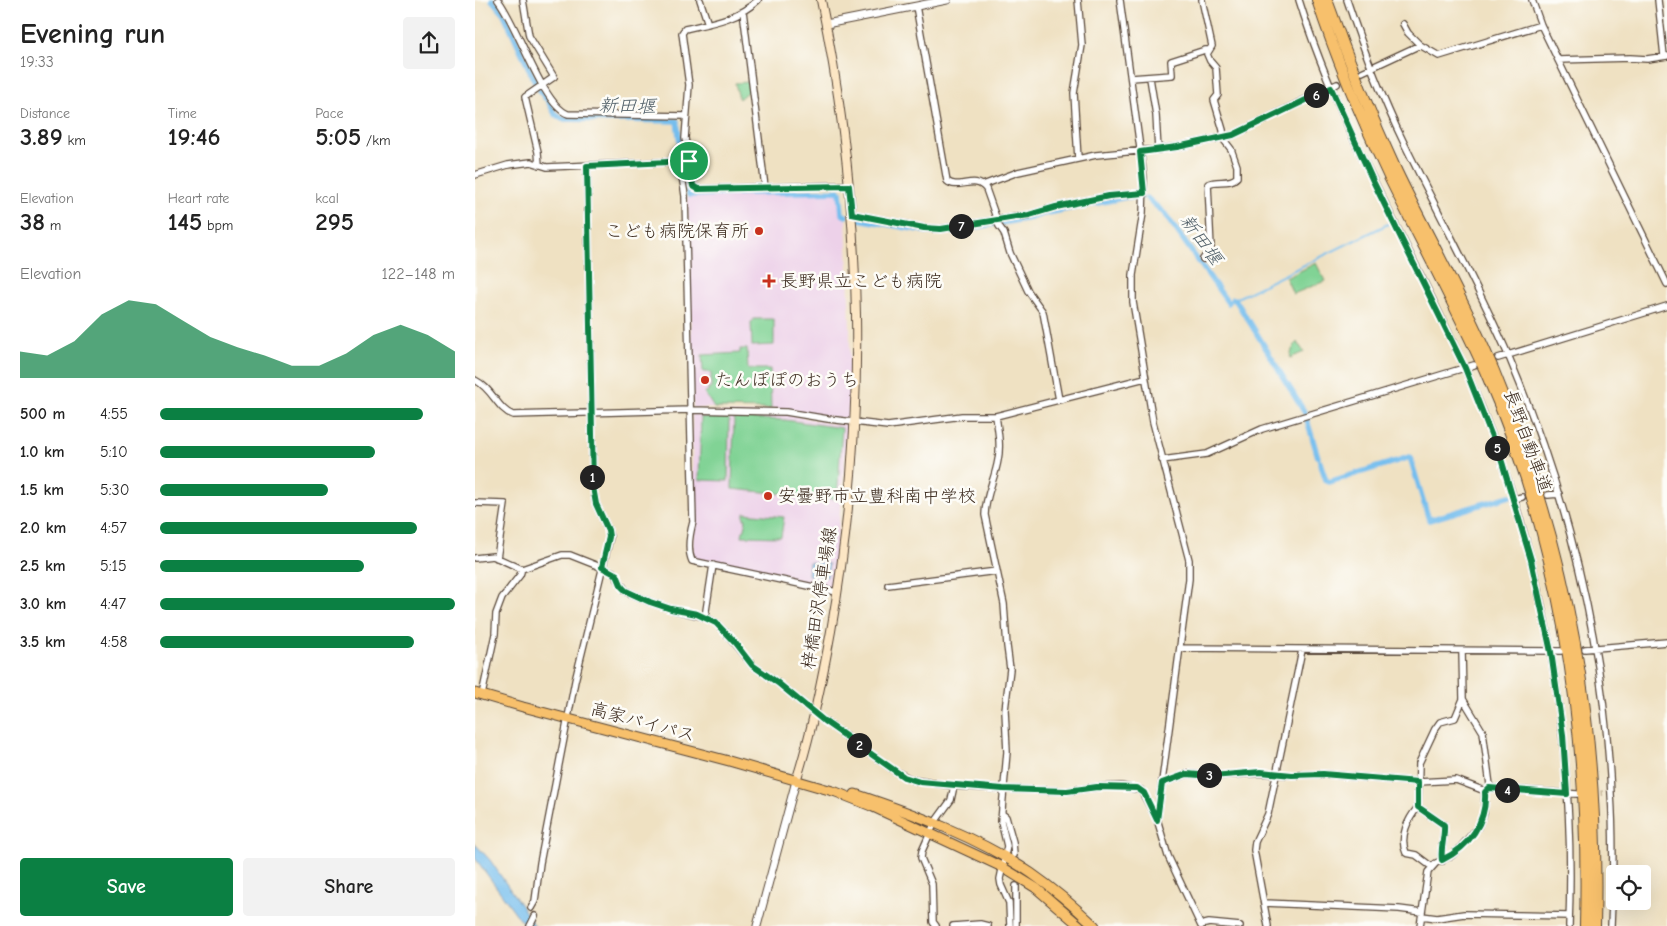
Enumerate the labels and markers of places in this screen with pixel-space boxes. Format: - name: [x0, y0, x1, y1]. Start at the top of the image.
- pin: 6: [1303, 82, 1329, 108]
- pin: [668, 140, 710, 182]
- pin: 7: [949, 214, 973, 238]
- place label: こども病院保育所: [605, 221, 749, 242]
- marker: こども病院保育所: [753, 225, 765, 237]
- place label: 長野県立こども病院: [780, 271, 942, 292]
- marker: 長野県立こども病院: [762, 274, 776, 288]
- place label: たんぽぽのおうち: [715, 370, 859, 391]
- marker: たんぽぽのおうち: [699, 374, 711, 386]
- pin: 5: [1485, 436, 1509, 460]
- pin: 1: [579, 464, 605, 490]
- place label: 安曇野市立豊科南中学校: [778, 486, 976, 507]
- marker: 安曇野市立豊科南中学校: [762, 490, 774, 502]
- pin: 2: [847, 732, 871, 758]
- pin: 3: [1197, 762, 1221, 788]
- pin: 4: [1495, 778, 1519, 802]

